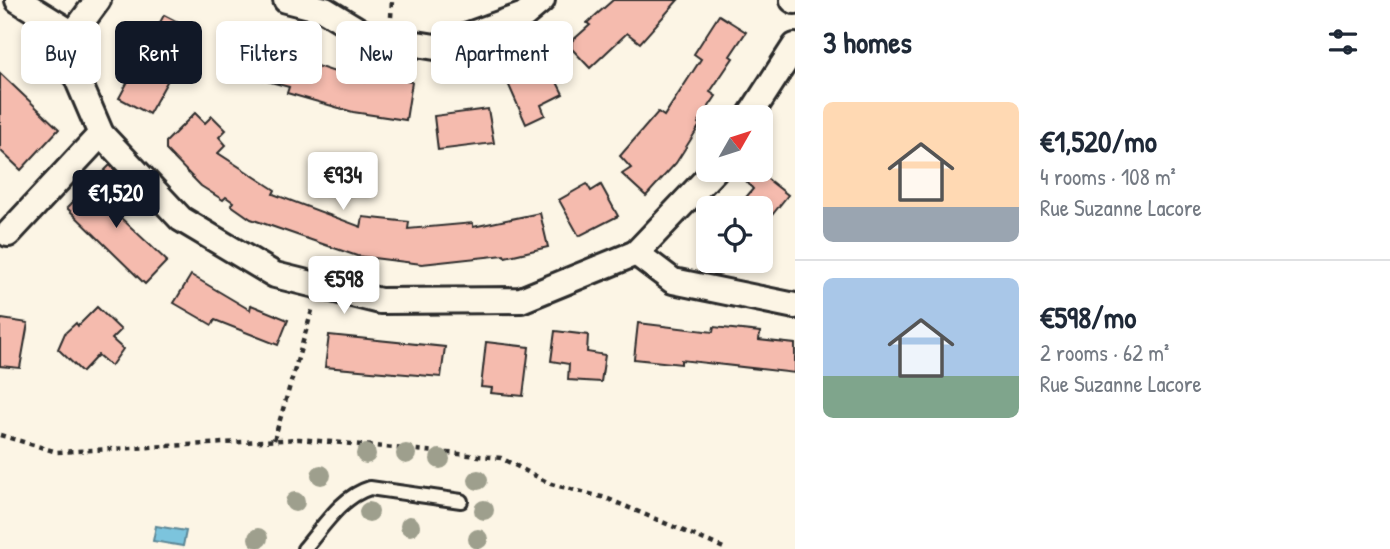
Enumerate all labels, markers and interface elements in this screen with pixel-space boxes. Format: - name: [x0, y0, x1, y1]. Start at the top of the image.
- chip: Buy: [21, 21, 101, 84]
- chip: Rent: [115, 21, 202, 84]
- chip: Filters: [216, 21, 322, 84]
- chip: New: [336, 21, 417, 84]
- chip: Apartment: [431, 21, 573, 84]
- text: 3 homes: [823, 22, 912, 62]
- icon: filters: [1324, 23, 1362, 61]
- north arrow: [696, 105, 774, 182]
- map controls: [696, 105, 773, 273]
- text: €1,520/mo: [1040, 121, 1157, 161]
- icon: home: [879, 130, 963, 214]
- pin: €934: [302, 152, 384, 212]
- text: €934: [324, 159, 362, 190]
- text: 4 rooms · 108 m²: [1040, 161, 1176, 192]
- pin: €1,520: [59, 170, 173, 230]
- text: €1,520: [89, 177, 143, 208]
- text: Rue Suzanne Lacore: [1040, 192, 1202, 223]
- button: locate: [696, 196, 773, 273]
- pin: €598: [303, 256, 385, 316]
- text: €598: [324, 263, 364, 294]
- text: €598/mo: [1040, 297, 1136, 337]
- icon: home: [879, 306, 963, 390]
- text: 2 rooms · 62 m²: [1040, 337, 1169, 368]
- text: Rue Suzanne Lacore: [1040, 368, 1202, 399]

